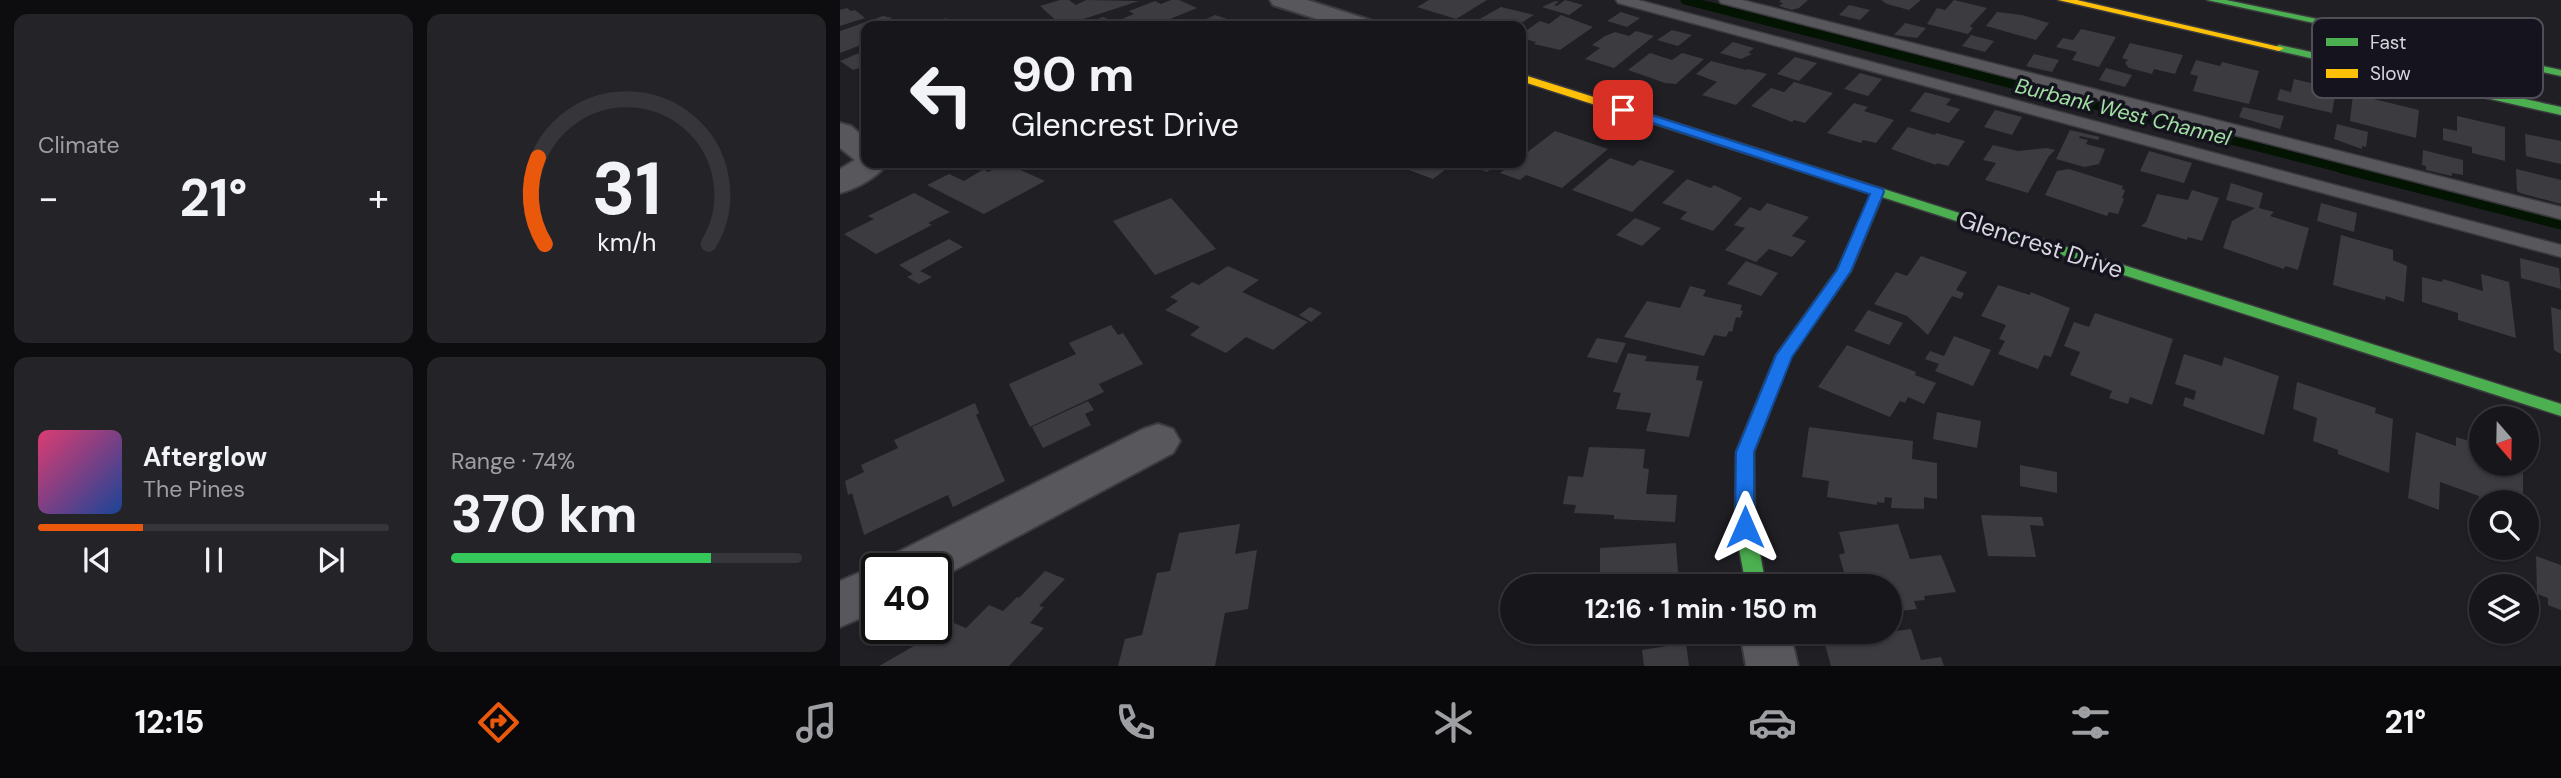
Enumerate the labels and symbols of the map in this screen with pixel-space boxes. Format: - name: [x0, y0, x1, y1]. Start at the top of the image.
- legend: [2312, 18, 2543, 98]
- text: Fast: [2370, 30, 2406, 55]
- text: Slow: [2370, 61, 2411, 86]
- water label: Burbank West Channel: [2012, 72, 2234, 152]
- pin: [1593, 80, 1653, 140]
- street label: Glencrest Drive: [1955, 203, 2127, 285]
- north arrow: [2469, 406, 2539, 476]
- position arrow: [1708, 490, 1782, 564]
- speed limit sign: 40: [861, 553, 952, 644]

